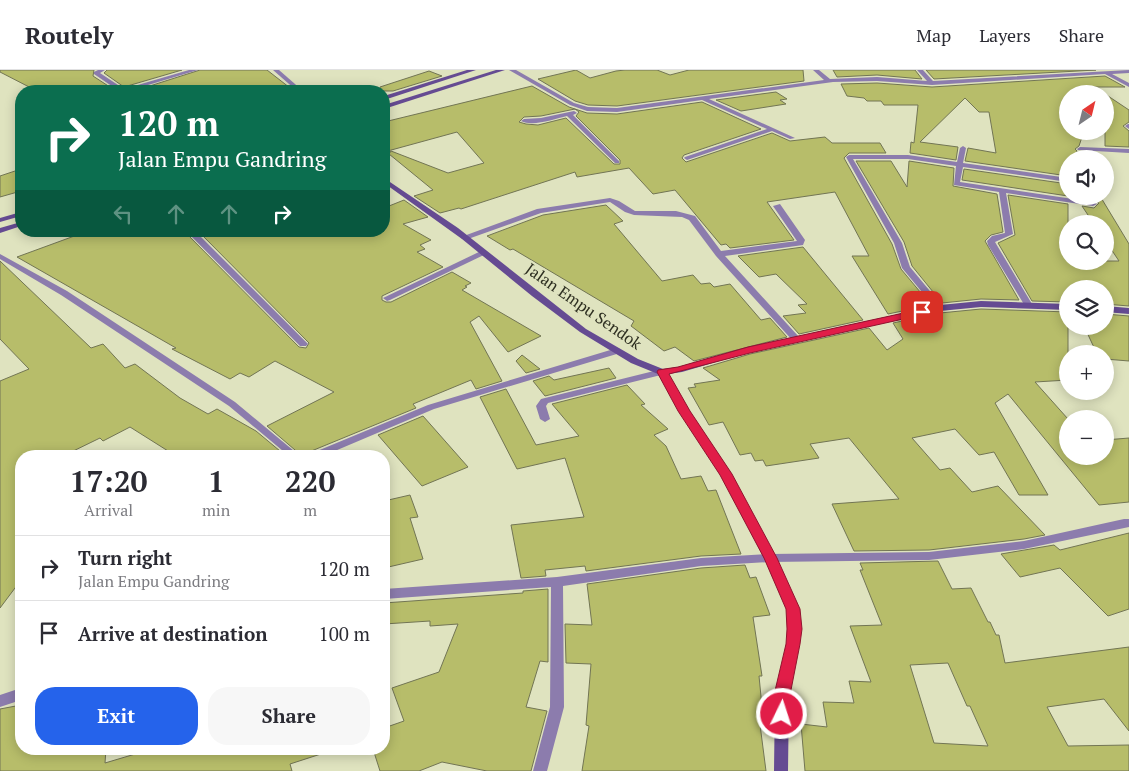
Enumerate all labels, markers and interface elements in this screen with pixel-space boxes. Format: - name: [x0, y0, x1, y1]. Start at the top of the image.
- text: Routely: [25, 19, 113, 51]
- text: Map: [916, 23, 951, 47]
- text: Layers: [979, 23, 1031, 47]
- text: Share: [1059, 23, 1104, 47]
- north arrow: [1059, 85, 1114, 140]
- map controls: [1059, 85, 1114, 465]
- text: 120 m: [118, 100, 219, 146]
- icon: right: [35, 105, 100, 170]
- text: Jalan Empu Gandring: [118, 144, 326, 173]
- button: sound: [1059, 150, 1114, 205]
- icon: left: [109, 200, 137, 228]
- icon: ahead: [162, 200, 190, 228]
- icon: ahead: [215, 200, 243, 228]
- icon: right: [268, 200, 296, 228]
- button: search: [1059, 215, 1114, 270]
- street label: Jalan Empu Sendok: [522, 258, 647, 355]
- button: layers: [1059, 280, 1114, 335]
- pin: [901, 291, 943, 333]
- icon: arrive: [908, 298, 936, 326]
- button: +: [1059, 345, 1114, 400]
- button: −: [1059, 410, 1114, 465]
- text: 17:20: [69, 461, 148, 501]
- text: 1: [208, 461, 225, 501]
- text: 220: [285, 461, 336, 501]
- text: Arrival: [84, 499, 133, 521]
- text: min: [202, 499, 230, 521]
- text: m: [303, 499, 317, 521]
- text: Turn right: [78, 545, 172, 570]
- icon: right: [35, 554, 63, 582]
- text: 120 m: [319, 556, 370, 581]
- text: Jalan Empu Gandring: [78, 570, 229, 592]
- icon: arrive: [35, 619, 63, 647]
- text: Arrive at destination: [78, 621, 267, 646]
- text: 100 m: [319, 621, 370, 646]
- button: Exit: [35, 687, 198, 745]
- button: Share: [208, 687, 370, 745]
- position arrow: [755, 687, 807, 739]

